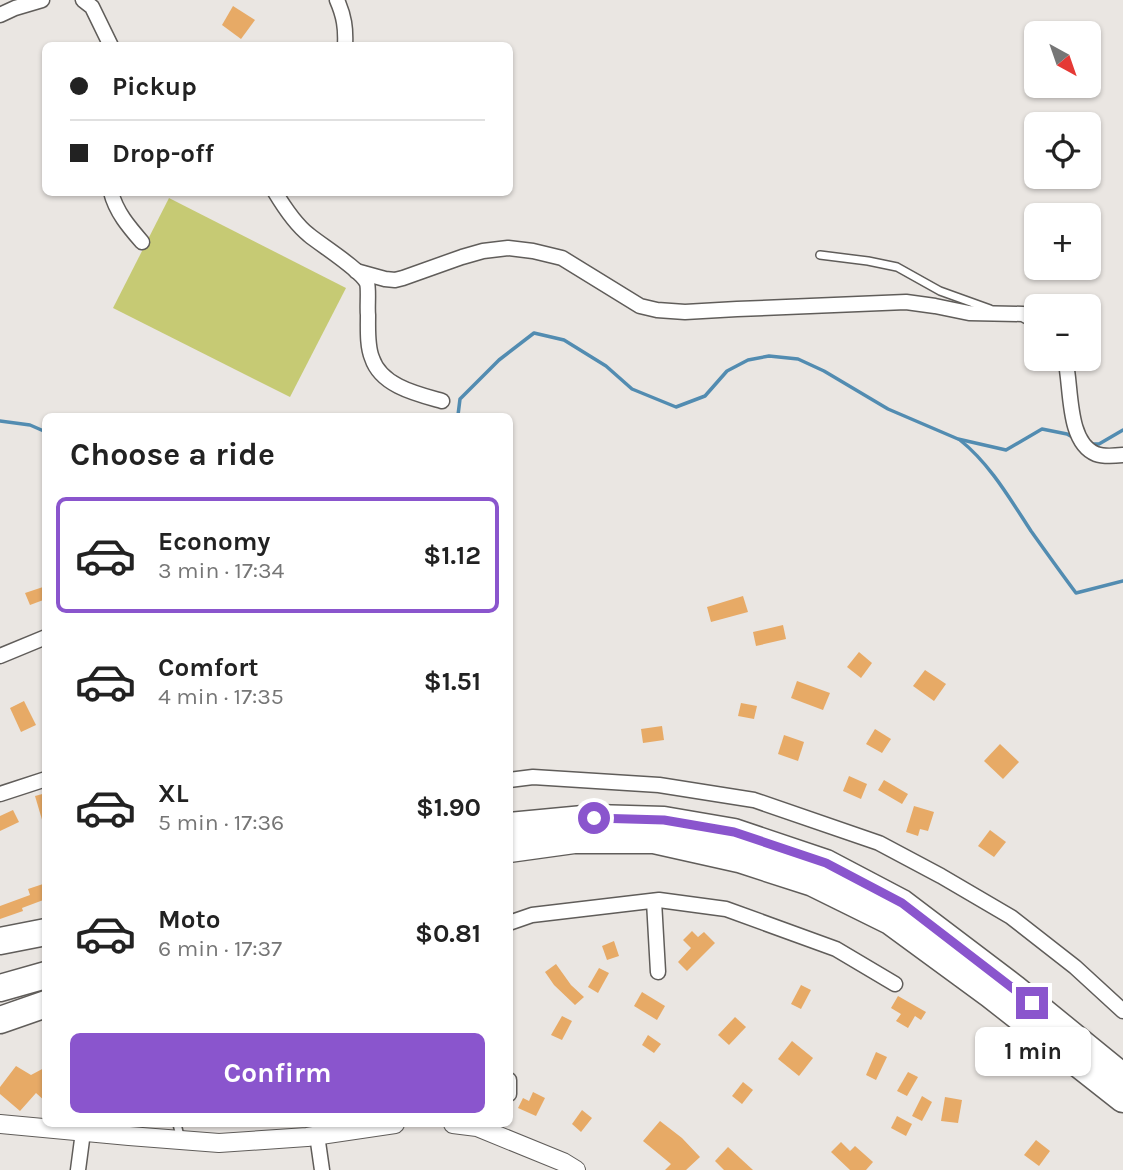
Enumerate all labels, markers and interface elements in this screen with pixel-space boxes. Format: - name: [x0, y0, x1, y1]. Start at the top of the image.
- north arrow: [1024, 21, 1101, 98]
- map controls: [1024, 21, 1101, 371]
- text: Pickup: [112, 71, 197, 102]
- button: locate: [1024, 112, 1101, 189]
- text: Drop-off: [112, 138, 214, 169]
- button: +: [1024, 203, 1101, 280]
- button: −: [1024, 294, 1101, 371]
- text: Choose a ride: [70, 436, 275, 473]
- icon: car: [74, 524, 137, 587]
- text: Economy: [158, 526, 270, 557]
- text: $1.12: [423, 540, 481, 571]
- text: 3 min · 17:34: [158, 557, 284, 584]
- icon: car: [74, 650, 137, 713]
- text: Comfort: [158, 652, 259, 683]
- text: $1.51: [424, 666, 481, 697]
- text: 4 min · 17:35: [158, 683, 284, 710]
- icon: car: [74, 776, 137, 839]
- text: XL: [158, 778, 189, 809]
- text: $1.90: [416, 792, 481, 823]
- route start: [578, 802, 610, 834]
- text: 5 min · 17:36: [158, 809, 284, 836]
- icon: car: [74, 902, 137, 965]
- text: Moto: [158, 904, 220, 935]
- text: $0.81: [415, 918, 481, 949]
- text: 6 min · 17:37: [158, 935, 282, 962]
- route end: [1016, 987, 1048, 1019]
- callout: 1 min: [974, 1028, 1090, 1076]
- button: Confirm: [70, 1033, 485, 1113]
- text: 1 min: [1004, 1038, 1062, 1065]

